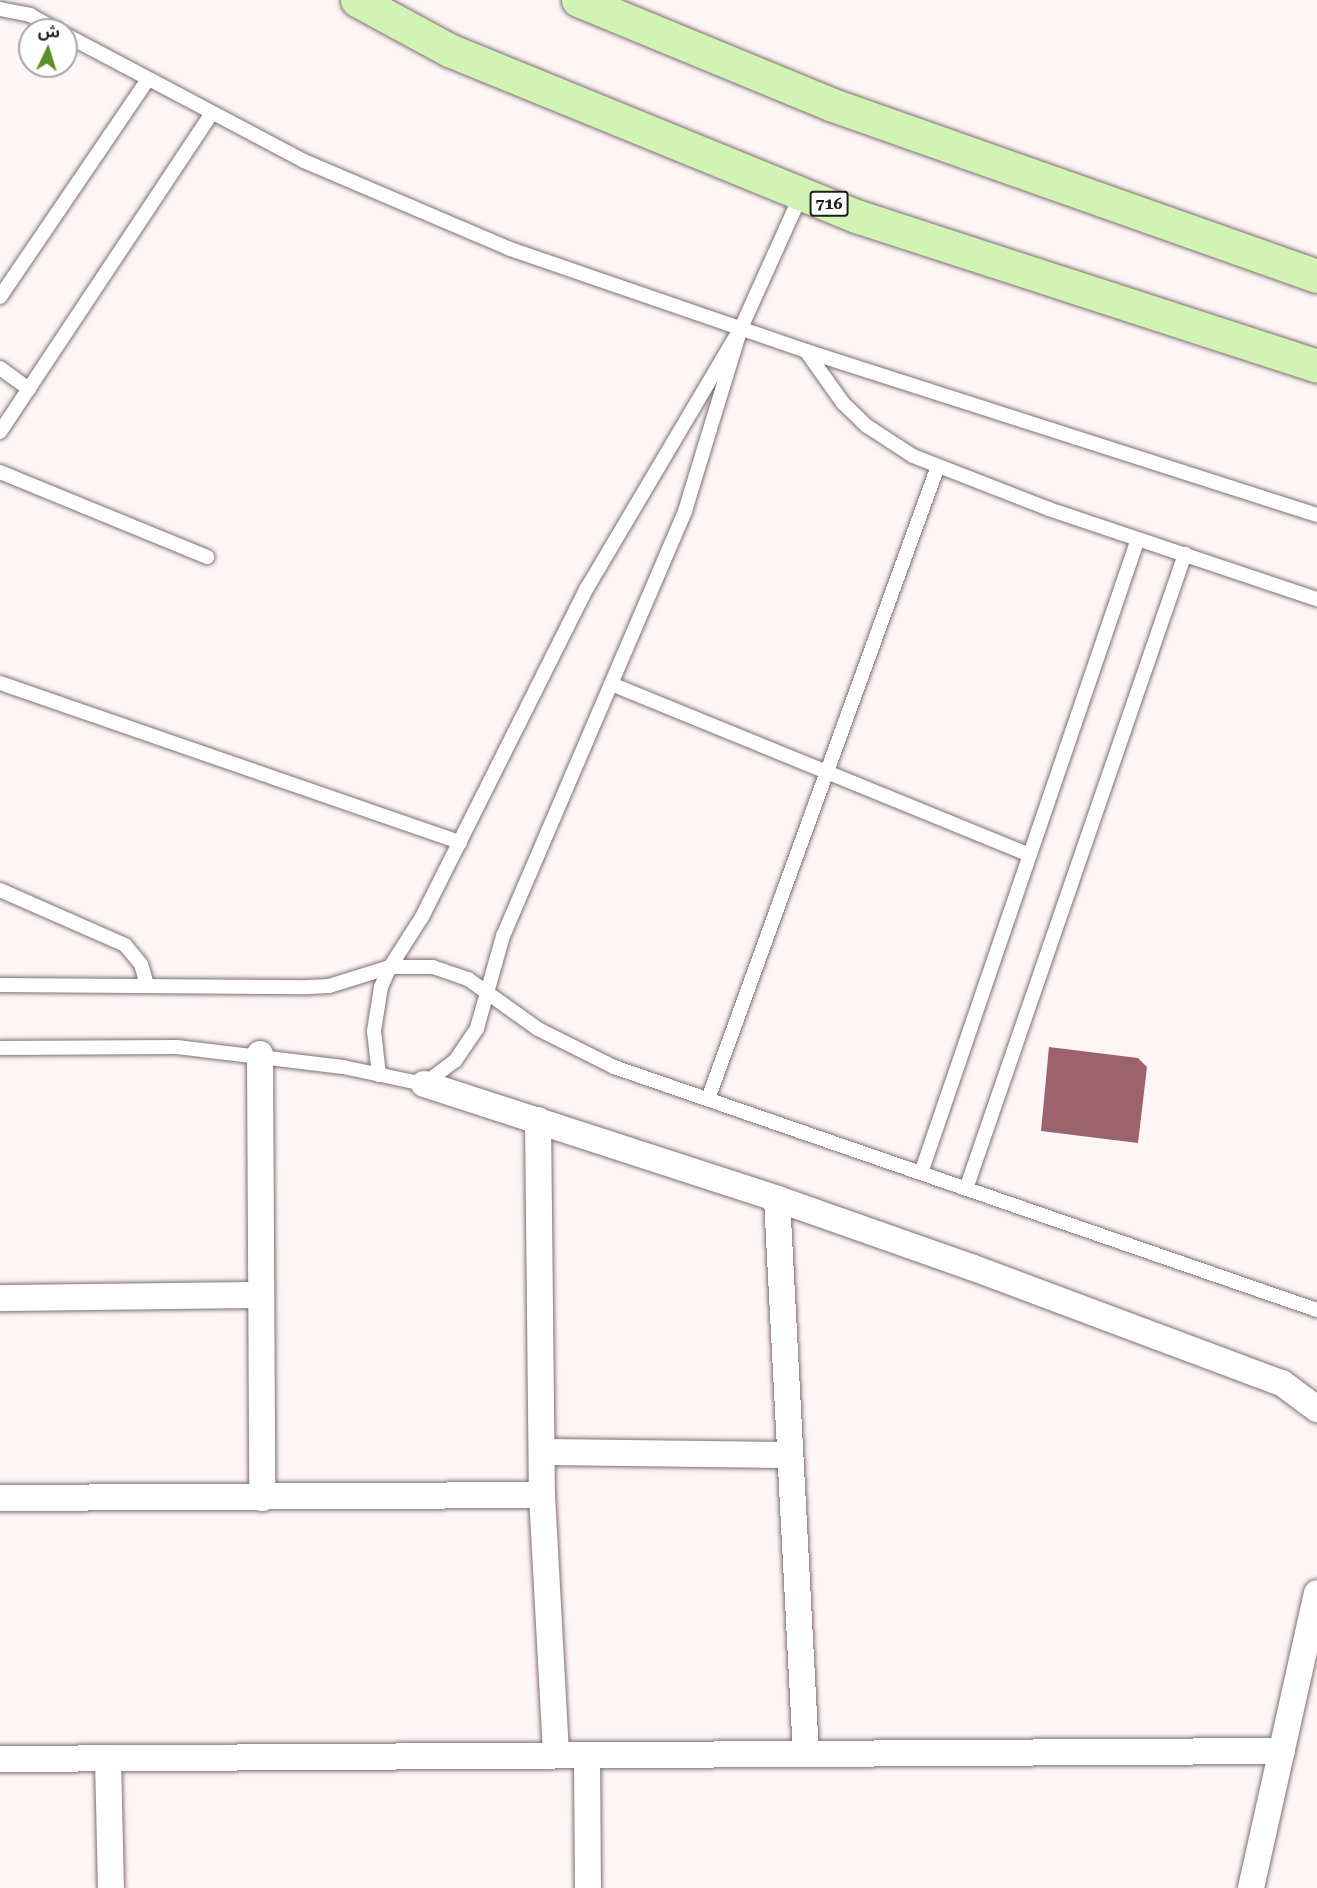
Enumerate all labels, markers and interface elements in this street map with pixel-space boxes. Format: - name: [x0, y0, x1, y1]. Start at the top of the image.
- north arrow: [18, 18, 78, 78]
- text: ش: [38, 21, 61, 42]
- road number: 716: [810, 191, 848, 217]

